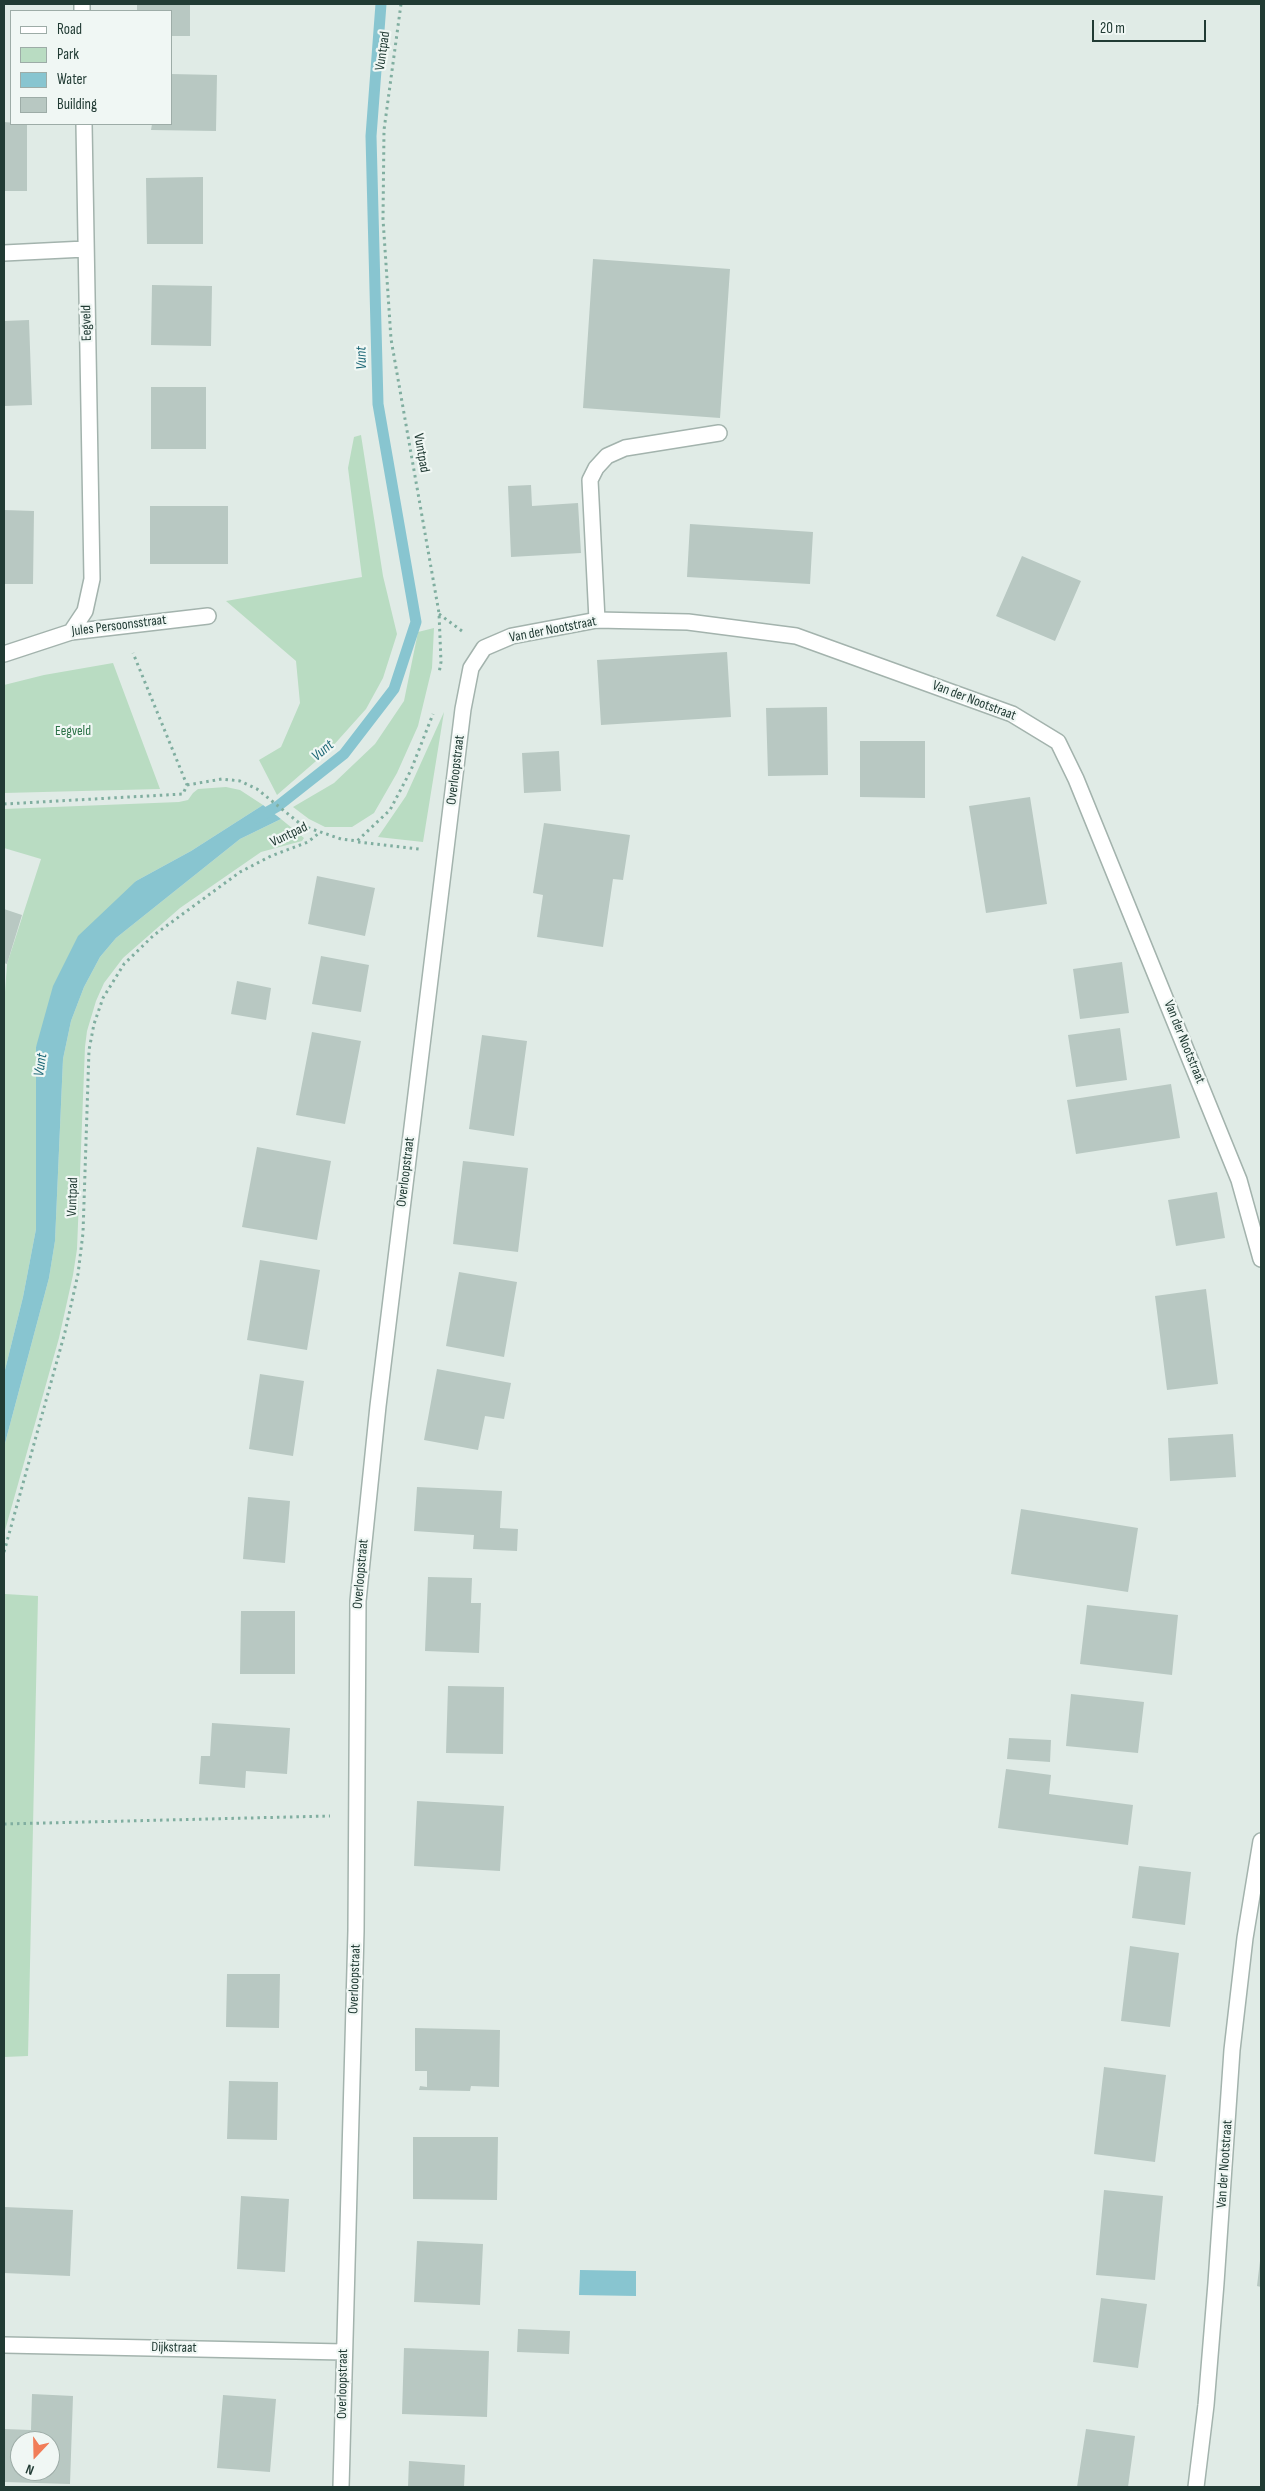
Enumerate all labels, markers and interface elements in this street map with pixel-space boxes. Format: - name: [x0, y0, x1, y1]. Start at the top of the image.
- legend: [10, 10, 172, 125]
- scale bar: [1095, 10, 1209, 42]
- text: 20 m: [1100, 19, 1125, 38]
- text: Road: [57, 20, 82, 39]
- street label: Vuntpad: [372, 30, 394, 72]
- text: Park: [57, 45, 79, 64]
- text: Water: [57, 70, 87, 89]
- text: Building: [57, 95, 97, 114]
- street label: Eegveld: [78, 305, 96, 341]
- water label: Vunt: [353, 346, 371, 370]
- street label: Vuntpad: [409, 432, 433, 474]
- street label: Jules Persoonsstraat: [71, 612, 167, 640]
- street label: Van der Nootstraat: [508, 613, 598, 647]
- street label: Van der Nootstraat: [930, 677, 1018, 725]
- park label: Eegveld: [55, 723, 91, 739]
- street label: Overloopstraat: [443, 734, 469, 806]
- water label: Vunt: [308, 737, 338, 765]
- street label: Vuntpad: [268, 819, 310, 851]
- street label: Van der Nootstraat: [1160, 998, 1208, 1086]
- water label: Vunt: [30, 1052, 52, 1078]
- street label: Overloopstraat: [393, 1136, 419, 1208]
- street label: Vuntpad: [64, 1177, 82, 1217]
- street label: Overloopstraat: [350, 1538, 372, 1610]
- street label: Overloopstraat: [345, 1944, 365, 2014]
- street label: Van der Nootstraat: [1214, 2119, 1236, 2209]
- street label: Dijkstraat: [151, 2339, 197, 2357]
- street label: Overloopstraat: [334, 2349, 352, 2419]
- north arrow: [10, 2431, 60, 2481]
- text: N: [23, 2460, 36, 2479]

